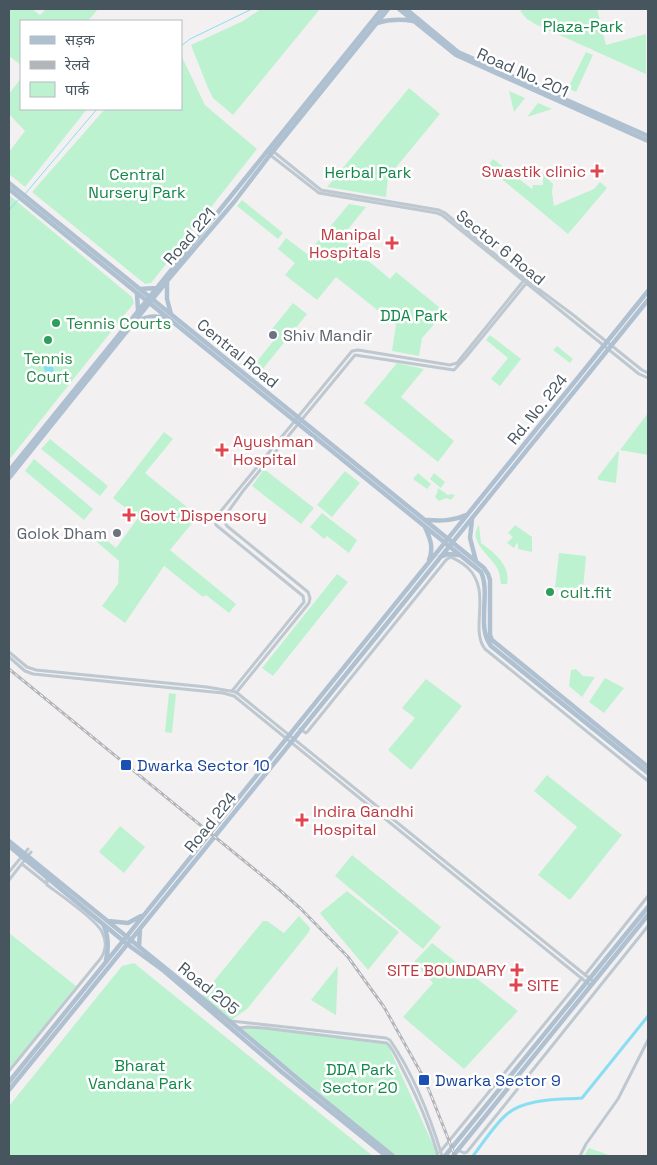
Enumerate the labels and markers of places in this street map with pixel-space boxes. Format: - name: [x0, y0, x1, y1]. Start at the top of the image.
- place label: Swastik clinic: [481, 161, 586, 182]
- marker: Swastik clinic: [590, 164, 604, 178]
- place label: Manipal Hospitals: [309, 224, 381, 263]
- marker: Manipal Hospitals: [385, 236, 399, 250]
- place label: Tennis Courts: [66, 313, 171, 334]
- marker: Tennis Courts: [50, 317, 62, 329]
- place label: Shiv Mandir: [283, 325, 372, 346]
- marker: Shiv Mandir: [267, 329, 279, 341]
- marker: Tennis Court: [42, 334, 54, 346]
- place label: Tennis Court: [23, 348, 73, 387]
- place label: Ayushman Hospital: [233, 431, 314, 470]
- marker: Ayushman Hospital: [215, 443, 229, 457]
- place label: Govt Dispensory: [140, 505, 267, 526]
- marker: Govt Dispensory: [122, 508, 136, 522]
- place label: Golok Dham: [17, 523, 107, 544]
- marker: Golok Dham: [111, 527, 123, 539]
- place label: cult.fit: [560, 582, 612, 603]
- marker: cult.fit: [544, 586, 556, 598]
- place label: Dwarka Sector 10: [137, 755, 270, 776]
- marker: Dwarka Sector 10: [119, 758, 133, 772]
- place label: Indira Gandhi Hospital: [313, 801, 414, 840]
- marker: Indira Gandhi Hospital: [295, 813, 309, 827]
- place label: SITE BOUNDARY: [387, 960, 506, 981]
- marker: SITE BOUNDARY: [510, 963, 524, 977]
- place label: SITE: [527, 975, 559, 996]
- marker: SITE: [509, 978, 523, 992]
- place label: Dwarka Sector 9: [435, 1070, 561, 1091]
- marker: Dwarka Sector 9: [417, 1073, 431, 1087]

